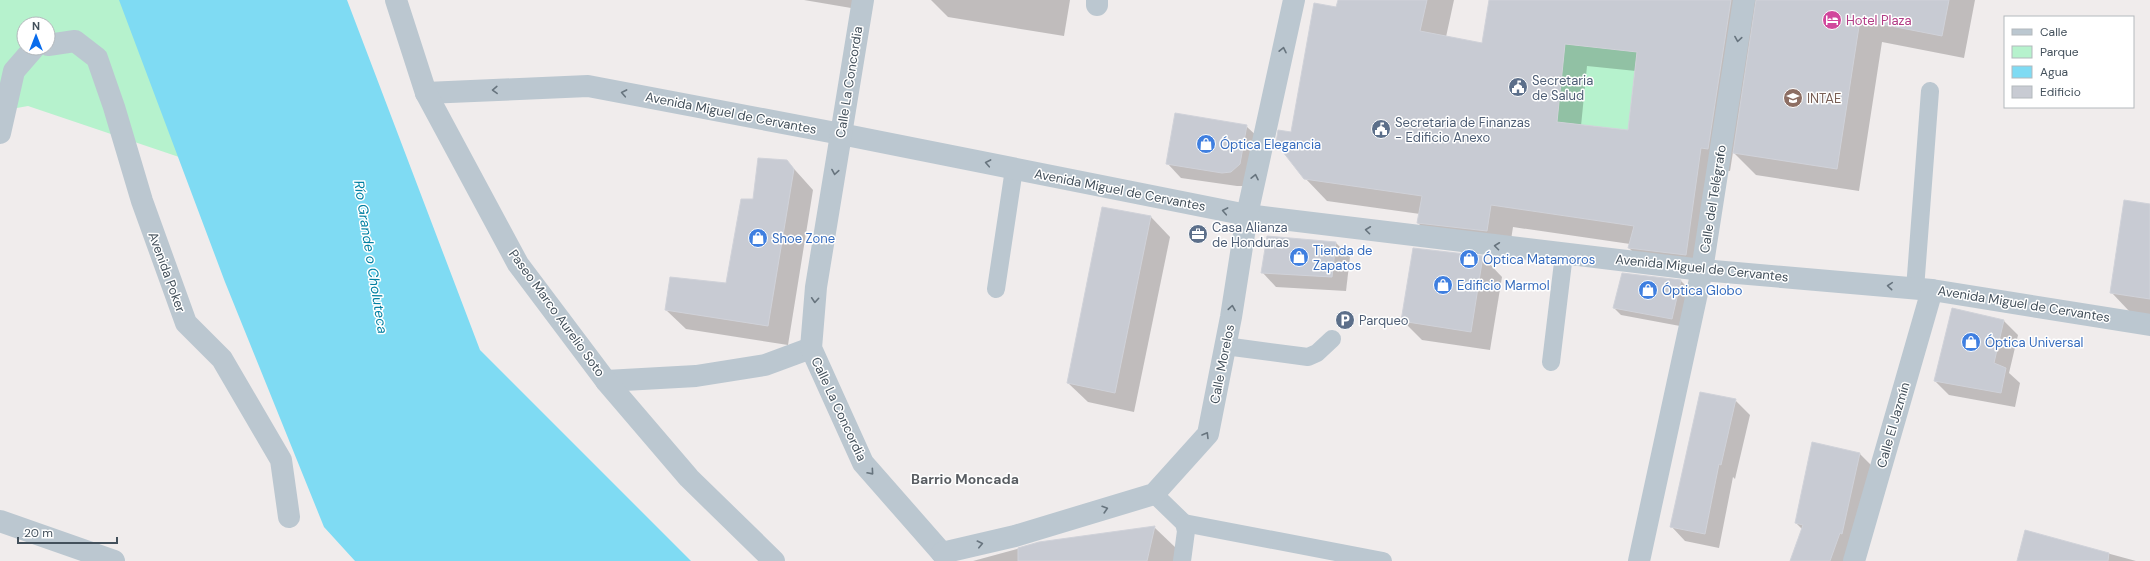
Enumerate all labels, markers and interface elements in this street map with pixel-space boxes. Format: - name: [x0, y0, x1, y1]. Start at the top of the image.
- hotel icon: Hotel Plaza: [1821, 9, 1843, 31]
- place label: Hotel Plaza: [1846, 12, 1912, 29]
- north arrow: [16, 16, 56, 56]
- legend: [2004, 16, 2134, 108]
- text: N: [32, 19, 40, 33]
- text: Calle: [2040, 24, 2067, 40]
- street label: Calle La Concordia: [832, 25, 866, 139]
- one-way arrow: [1734, 35, 1743, 42]
- text: Parque: [2040, 44, 2079, 60]
- one-way arrow: [1278, 47, 1286, 53]
- text: Agua: [2040, 64, 2068, 80]
- place label: Secretaria de Salud: [1532, 72, 1593, 104]
- public building icon: Secretaria de Salud: [1507, 76, 1529, 98]
- text: Edificio: [2040, 84, 2081, 100]
- one-way arrow: [492, 86, 498, 94]
- school or university icon: INTAE: [1782, 87, 1804, 109]
- street label: Avenida Miguel de Cervantes: [644, 88, 818, 138]
- one-way arrow: [621, 89, 627, 98]
- place label: INTAE: [1807, 90, 1841, 107]
- place label: Secretaria de Finanzas - Edificio Anexo: [1395, 114, 1530, 146]
- public building icon: Secretaria de Finanzas - Edificio Anexo: [1370, 118, 1392, 140]
- shop icon: Óptica Elegancia: [1195, 133, 1217, 155]
- place label: Óptica Elegancia: [1220, 136, 1321, 153]
- street label: Calle del Telégrafo: [1696, 143, 1730, 254]
- one-way arrow: [984, 160, 991, 168]
- street label: Avenida Miguel de Cervantes: [1033, 165, 1207, 215]
- one-way arrow: [831, 169, 840, 175]
- one-way arrow: [1251, 174, 1259, 180]
- water label: Río Grande o Choluteca: [350, 179, 392, 335]
- one-way arrow: [1222, 207, 1228, 215]
- place label: Casa Alianza de Honduras: [1212, 219, 1289, 251]
- office icon: Casa Alianza de Honduras: [1187, 223, 1209, 245]
- one-way arrow: [1365, 226, 1371, 235]
- shop icon: Shoe Zone: [747, 227, 769, 249]
- street label: Avenida Poker: [145, 229, 189, 315]
- place label: Shoe Zone: [772, 230, 835, 247]
- one-way arrow: [1494, 241, 1500, 250]
- place label: Tienda de Zapatos: [1313, 242, 1372, 274]
- street label: Paseo Marco Aurelio Soto: [505, 246, 609, 380]
- shop icon: Tienda de Zapatos: [1288, 246, 1310, 268]
- shop icon: Óptica Matamoros: [1458, 248, 1480, 270]
- street label: Avenida Miguel de Cervantes: [1615, 250, 1789, 286]
- place label: Óptica Matamoros: [1483, 251, 1595, 268]
- shop icon: Edificio Marmol: [1432, 274, 1454, 296]
- place label: Edificio Marmol: [1457, 277, 1550, 294]
- shop icon: Óptica Globo: [1637, 279, 1659, 301]
- place label: Óptica Globo: [1662, 282, 1743, 299]
- one-way arrow: [1887, 282, 1893, 291]
- street label: Avenida Miguel de Cervantes: [1937, 282, 2111, 326]
- one-way arrow: [810, 297, 819, 303]
- one-way arrow: [1227, 305, 1236, 311]
- parking icon: Parqueo: [1334, 309, 1356, 331]
- place label: Parqueo: [1359, 312, 1409, 329]
- street label: Calle Morelos: [1206, 323, 1238, 405]
- shop icon: Óptica Universal: [1960, 331, 1982, 353]
- place label: Óptica Universal: [1985, 334, 2083, 351]
- street label: Calle La Concordia: [807, 354, 871, 464]
- street label: Calle El Jazmín: [1873, 380, 1913, 470]
- one-way arrow: [1201, 432, 1208, 439]
- one-way arrow: [867, 467, 874, 475]
- district label: Barrio Moncada: [911, 470, 1019, 488]
- one-way arrow: [1102, 505, 1109, 514]
- scale bar: [18, 519, 117, 545]
- text: 20 m: [24, 525, 53, 541]
- one-way arrow: [977, 540, 984, 549]

